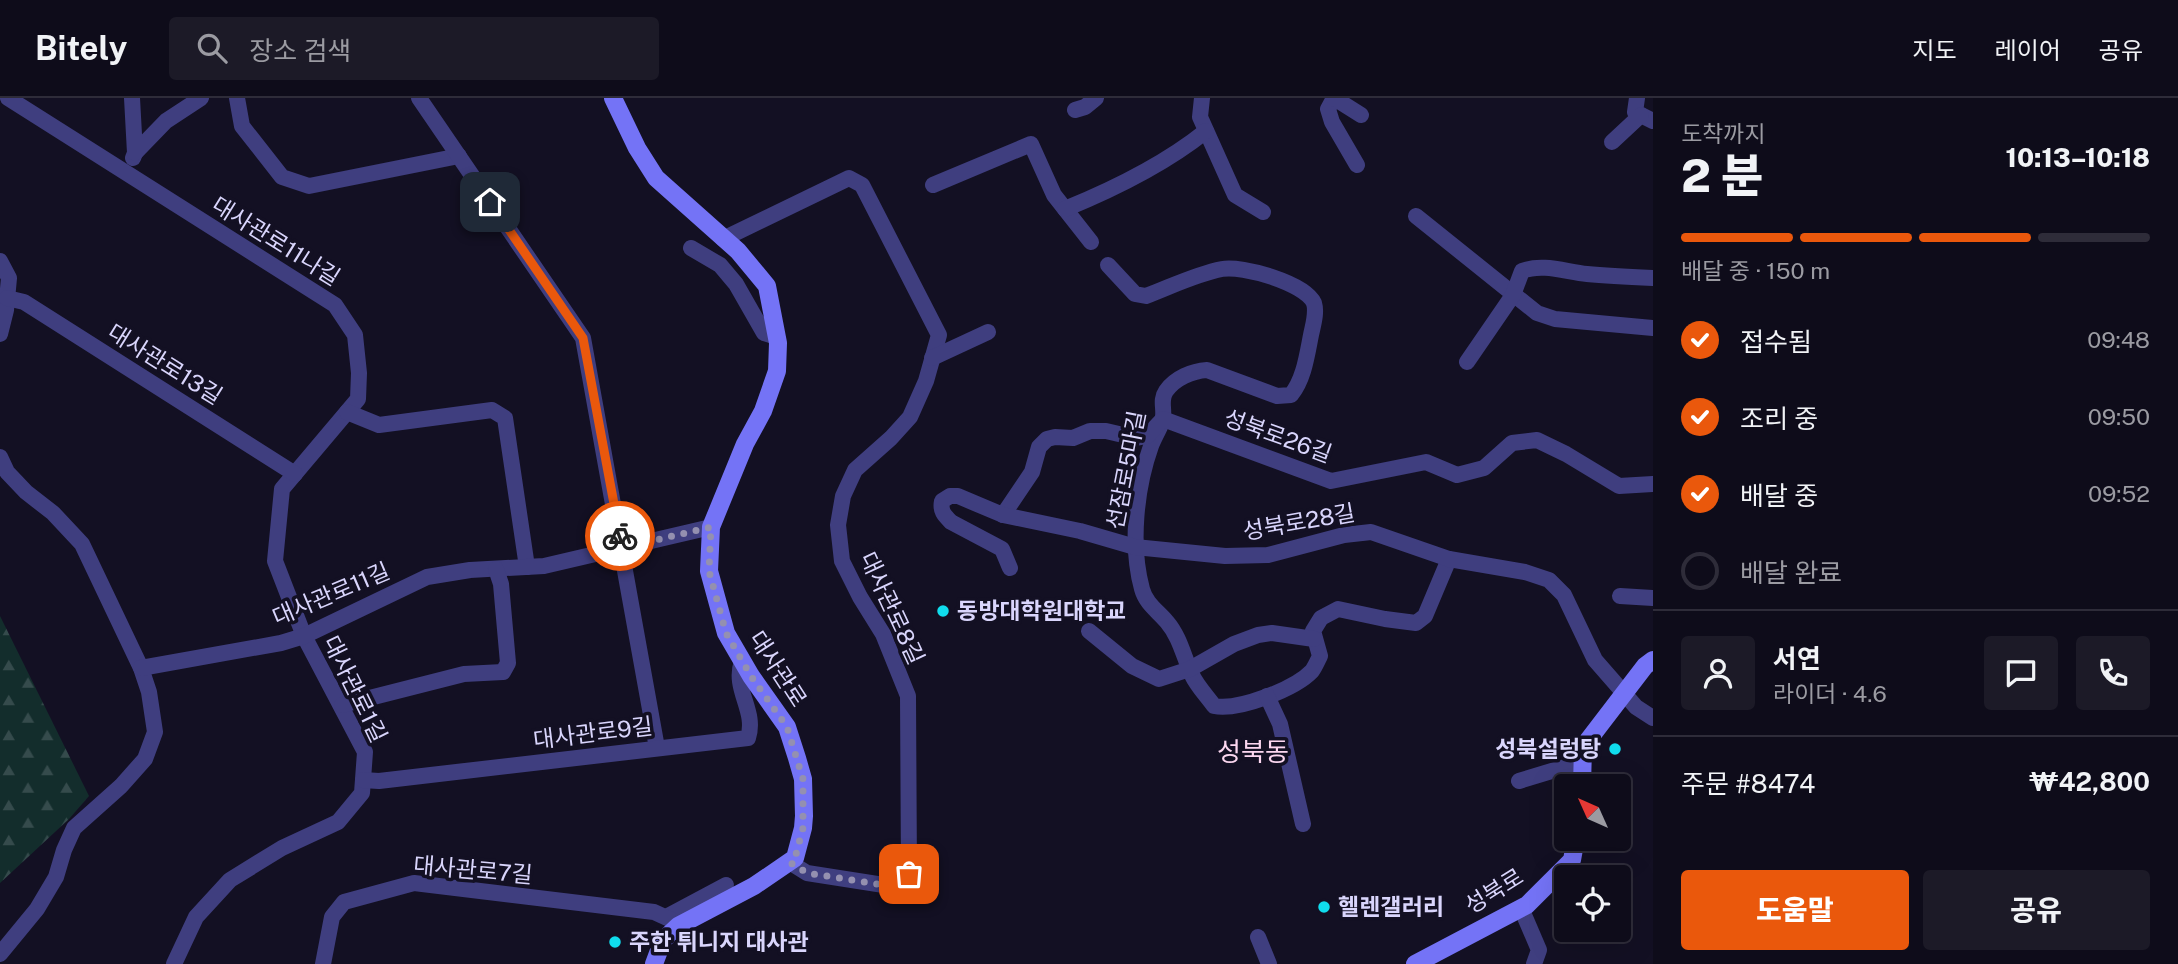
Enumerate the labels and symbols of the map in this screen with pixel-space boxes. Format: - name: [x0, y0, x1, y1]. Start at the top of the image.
- pin: [460, 172, 520, 232]
- street label: 대사관로11나길: [207, 191, 345, 291]
- street label: 대사관로13길: [103, 318, 227, 409]
- street label: 성북로26길: [1221, 404, 1336, 467]
- street label: 선잠로5마길: [1101, 408, 1150, 532]
- street label: 성북로28길: [1241, 498, 1357, 545]
- courier: [585, 501, 655, 571]
- street label: 대사관로8길: [855, 547, 930, 668]
- street label: 대사관로11길: [268, 557, 393, 630]
- place label: 동방대학원대학교: [957, 597, 1126, 624]
- marker: 동방대학원대학교: [935, 603, 951, 619]
- street label: 대사관로: [744, 626, 813, 712]
- street label: 대사관로1길: [318, 631, 393, 746]
- street label: 대사관로9길: [532, 712, 654, 753]
- place label: 성북설렁탕: [1495, 735, 1601, 762]
- district label: 성북동: [1217, 736, 1289, 767]
- marker: 성북설렁탕: [1607, 741, 1623, 757]
- north arrow: [1554, 774, 1631, 850]
- pin: [879, 844, 939, 904]
- street label: 대사관로7길: [412, 851, 534, 888]
- street label: 성북로: [1460, 862, 1528, 919]
- place label: 헬렌갤러리: [1338, 893, 1444, 920]
- marker: 헬렌갤러리: [1316, 899, 1332, 915]
- place label: 주한 튀니지 대사관: [629, 928, 809, 955]
- marker: 주한 튀니지 대사관: [607, 934, 623, 950]

